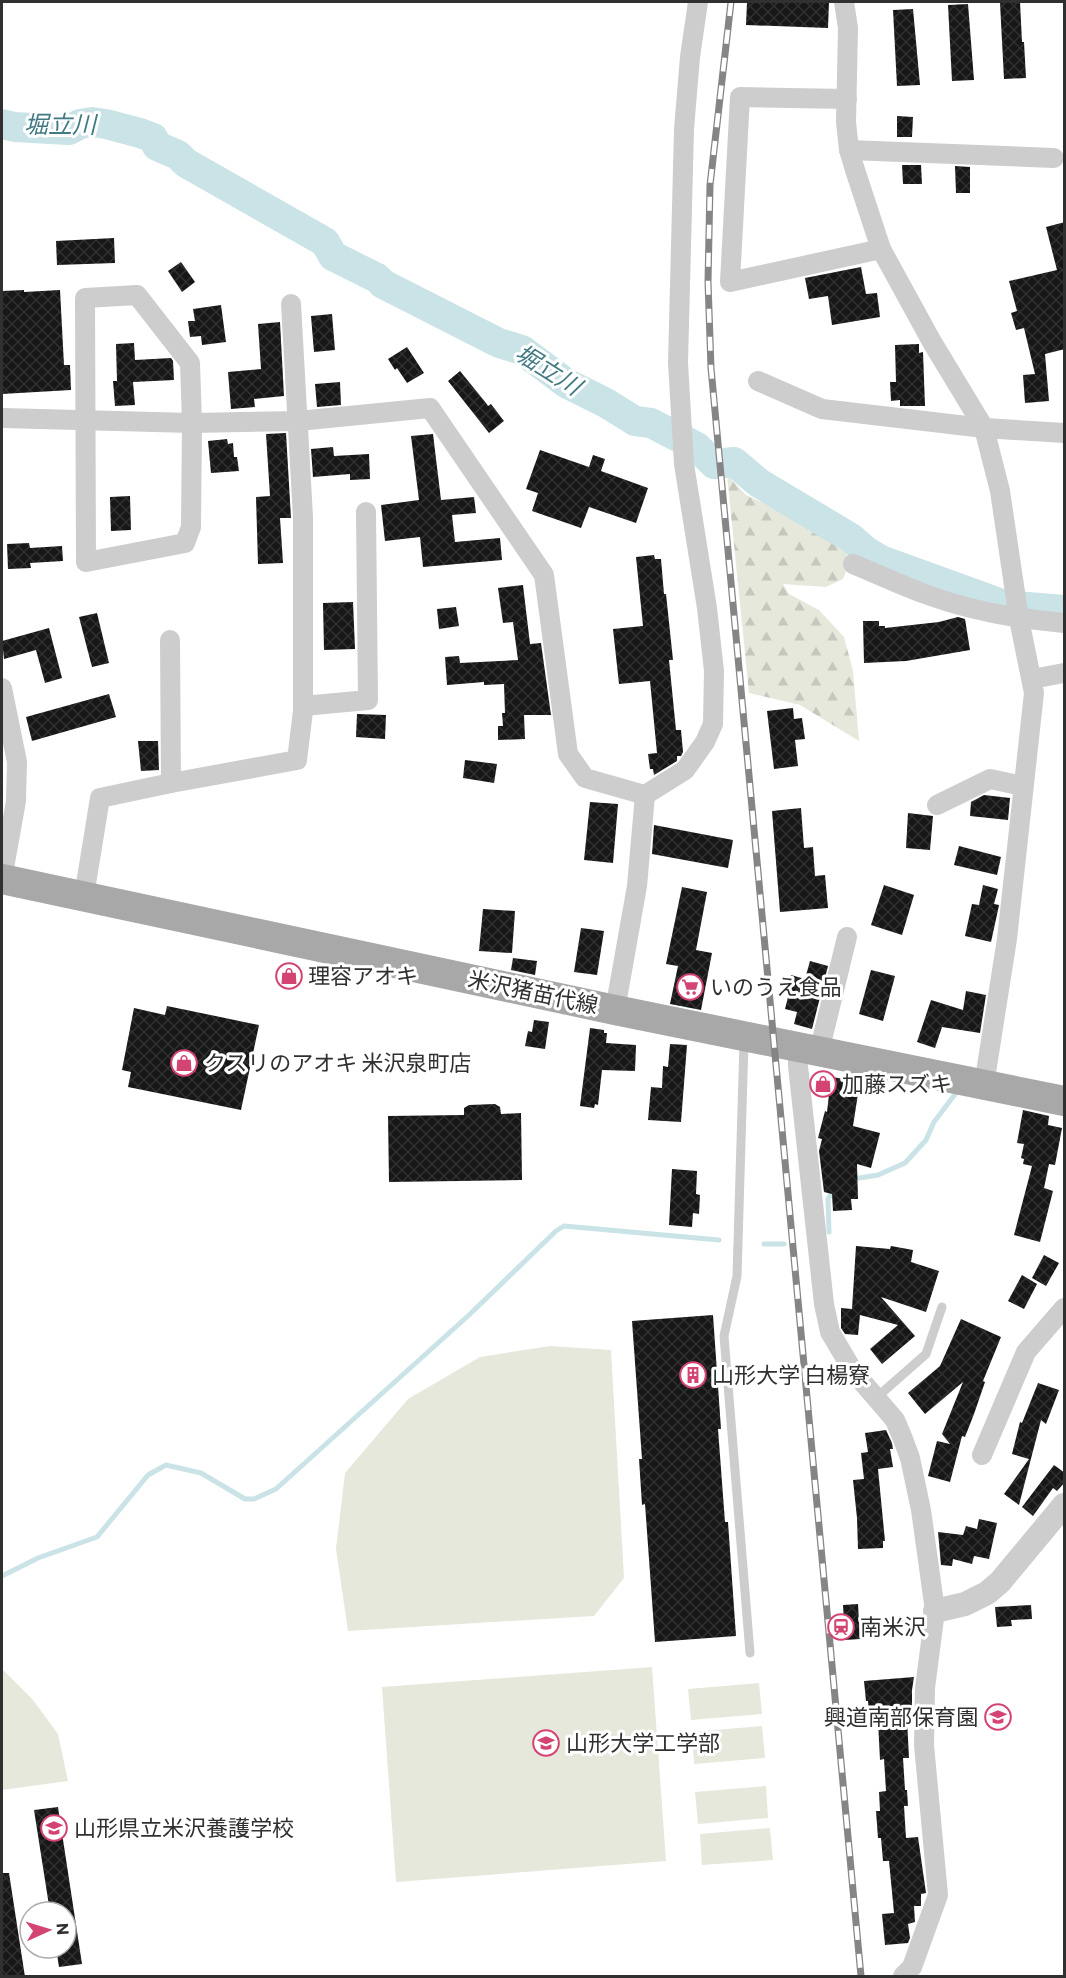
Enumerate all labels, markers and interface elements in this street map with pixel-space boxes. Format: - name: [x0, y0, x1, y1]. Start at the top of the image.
- water label: 堀立川: [24, 109, 99, 138]
- water label: 堀立川: [511, 337, 590, 402]
- shop icon: 理容アオキ: [274, 961, 304, 991]
- place label: 理容アオキ: [308, 962, 418, 989]
- street label: 米沢猪苗代線: [466, 965, 600, 1018]
- supermarket icon: いのうえ食品: [675, 972, 705, 1002]
- place label: いのうえ食品: [710, 973, 842, 1000]
- shop icon: クスリのアオキ 米沢泉町店: [169, 1048, 199, 1078]
- place label: クスリのアオキ 米沢泉町店: [204, 1049, 472, 1076]
- shop icon: 加藤スズキ: [808, 1069, 838, 1099]
- place label: 加藤スズキ: [842, 1070, 952, 1097]
- building icon: 山形大学 白楊寮: [678, 1360, 708, 1390]
- place label: 山形大学 白楊寮: [712, 1361, 870, 1388]
- station icon: 南米沢: [826, 1612, 856, 1642]
- place label: 南米沢: [860, 1613, 926, 1640]
- school or university icon: 興道南部保育園: [983, 1702, 1013, 1732]
- place label: 興道南部保育園: [824, 1703, 978, 1730]
- school or university icon: 山形大学工学部: [531, 1728, 561, 1758]
- place label: 山形大学工学部: [566, 1729, 720, 1756]
- school or university icon: 山形県立米沢養護学校: [39, 1813, 69, 1843]
- place label: 山形県立米沢養護学校: [74, 1814, 294, 1841]
- north arrow: [18, 1900, 78, 1960]
- text: N: [54, 1922, 73, 1936]

